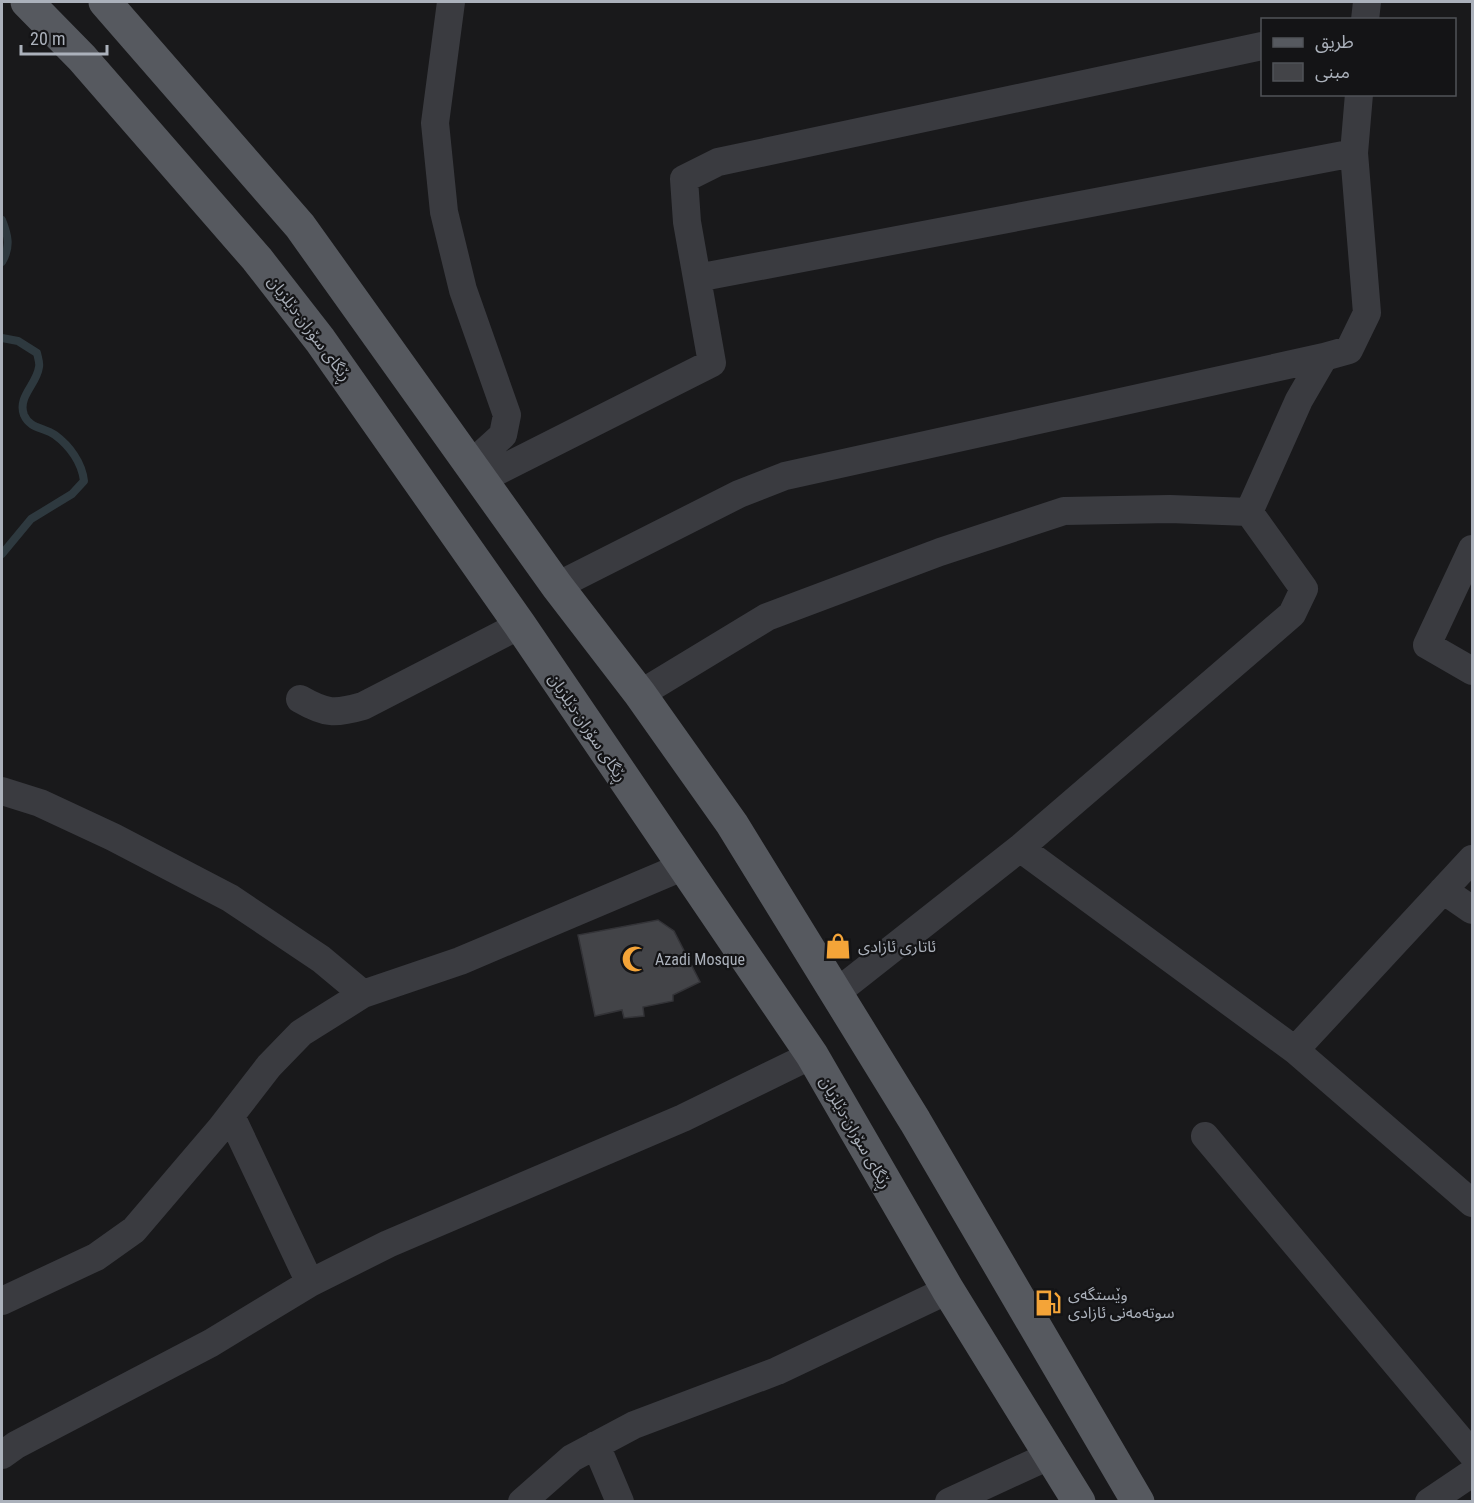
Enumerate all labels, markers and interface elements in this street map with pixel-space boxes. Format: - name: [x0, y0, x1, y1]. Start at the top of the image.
- scale bar: [21, 18, 106, 56]
- legend: [1261, 18, 1456, 96]
- text: 20 m: [30, 28, 65, 49]
- text: طريق: [1315, 31, 1354, 53]
- text: مبنى: [1315, 61, 1350, 83]
- street label: ڕێگای سۆران-دێلزیان: [260, 272, 355, 387]
- street label: ڕێگای سۆران-دێلزیان: [541, 669, 631, 788]
- shop icon: ئاتاری ئازادی: [823, 931, 853, 961]
- place label: ئاتاری ئازادی: [858, 937, 936, 956]
- mosque icon: Azadi Mosque: [620, 944, 650, 974]
- place label: Azadi Mosque: [655, 950, 745, 969]
- street label: ڕێگای سۆران-دێلزیان: [812, 1073, 895, 1194]
- place label: وێستگەی سوتەمەنی ئازادی: [1068, 1285, 1175, 1322]
- fuel station icon: وێستگەی سوتەمەنی ئازادی: [1033, 1288, 1063, 1318]

